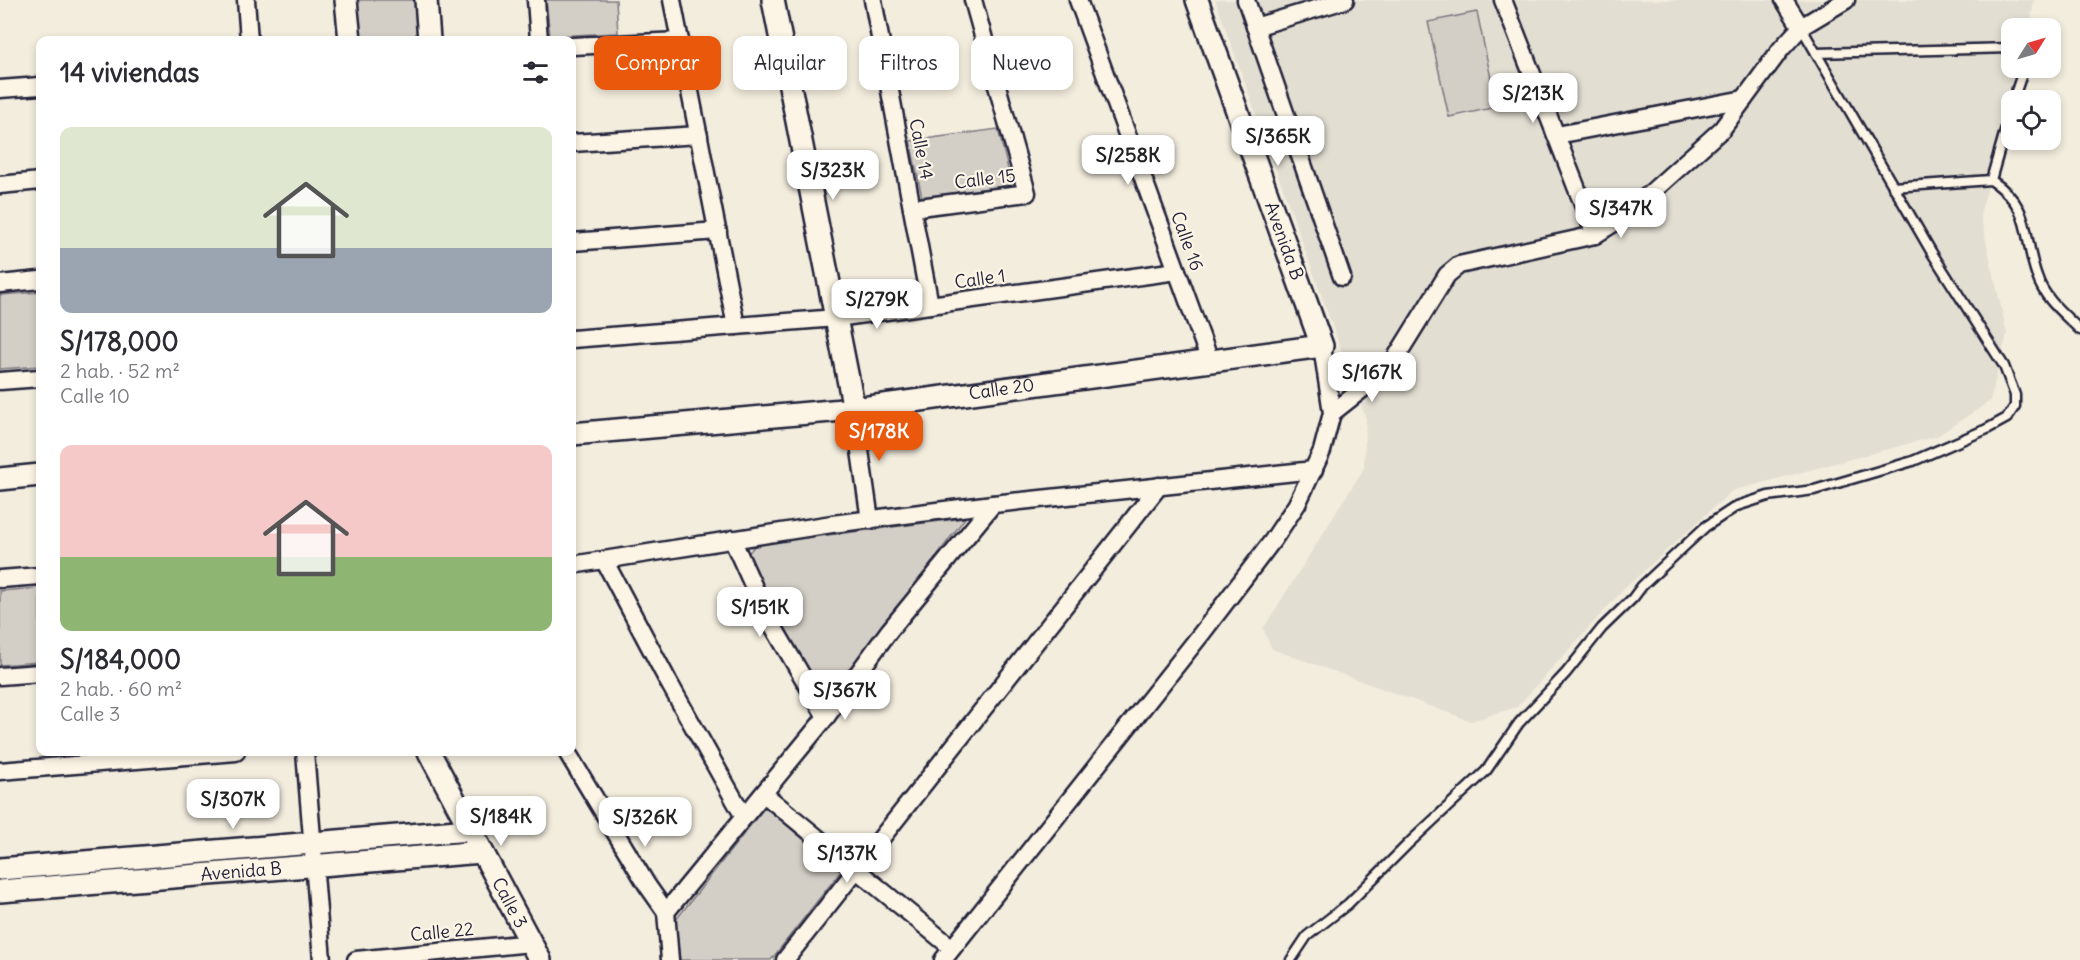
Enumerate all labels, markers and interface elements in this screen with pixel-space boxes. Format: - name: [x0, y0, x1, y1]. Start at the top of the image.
- north arrow: [2001, 18, 2061, 78]
- map controls: [2001, 18, 2061, 150]
- chip: Comprar: [594, 36, 721, 90]
- chip: Alquilar: [733, 36, 847, 90]
- chip: Filtros: [859, 36, 959, 90]
- chip: Nuevo: [971, 36, 1073, 90]
- text: 14 viviendas: [60, 56, 199, 89]
- icon: filters: [519, 56, 552, 89]
- pin: S/213K: [1484, 73, 1582, 124]
- text: S/213K: [1503, 80, 1564, 105]
- button: locate: [2001, 90, 2061, 150]
- street label: Calle 14: [904, 116, 939, 181]
- pin: S/365K: [1229, 116, 1327, 167]
- text: S/365K: [1245, 123, 1311, 148]
- pin: S/258K: [1079, 135, 1177, 186]
- text: S/258K: [1096, 142, 1160, 167]
- pin: S/323K: [784, 150, 882, 201]
- text: S/323K: [801, 157, 865, 182]
- street label: Calle 15: [953, 163, 1017, 194]
- icon: home: [252, 166, 360, 274]
- pin: S/347K: [1572, 188, 1670, 239]
- text: S/347K: [1589, 195, 1653, 220]
- street label: Avenida B: [1260, 199, 1309, 283]
- street label: Calle 16: [1166, 208, 1209, 274]
- street label: Calle 1: [953, 264, 1007, 293]
- pin: S/279K: [828, 279, 926, 330]
- text: S/279K: [846, 286, 909, 311]
- text: S/178,000: [60, 325, 179, 358]
- pin: S/167K: [1323, 352, 1421, 403]
- text: 2 hab. · 52 m²: [60, 358, 180, 383]
- text: S/167K: [1342, 359, 1402, 384]
- street label: Calle 20: [967, 373, 1036, 404]
- text: Calle 10: [60, 383, 130, 408]
- pin: S/178K: [830, 411, 928, 462]
- text: S/178K: [849, 418, 909, 443]
- icon: home: [252, 484, 360, 592]
- pin: S/151K: [711, 587, 809, 638]
- text: S/151K: [731, 594, 789, 619]
- text: S/184,000: [60, 643, 181, 676]
- pin: S/367K: [796, 670, 894, 721]
- text: 2 hab. · 60 m²: [60, 676, 182, 701]
- text: S/367K: [813, 677, 877, 702]
- text: Calle 3: [60, 701, 120, 726]
- pin: S/307K: [184, 779, 282, 830]
- text: S/307K: [201, 786, 265, 811]
- pin: S/184K: [452, 796, 550, 847]
- pin: S/326K: [596, 797, 694, 848]
- text: S/184K: [470, 803, 532, 828]
- text: S/326K: [613, 804, 677, 829]
- pin: S/137K: [798, 833, 896, 884]
- text: S/137K: [817, 840, 877, 865]
- street label: Avenida B: [200, 856, 283, 886]
- street label: Calle 3: [487, 873, 533, 932]
- street label: Calle 22: [409, 917, 475, 946]

